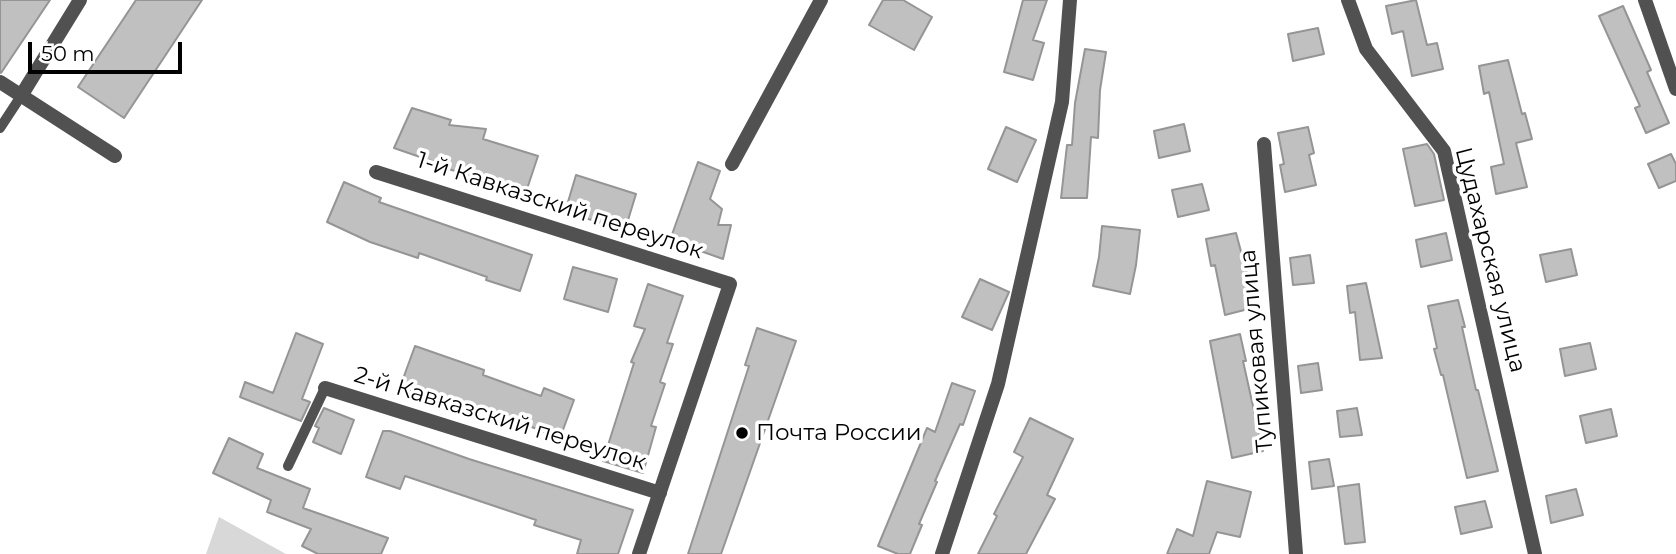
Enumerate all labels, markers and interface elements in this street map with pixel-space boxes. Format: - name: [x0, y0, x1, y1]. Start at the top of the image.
- scale bar: [32, 28, 186, 72]
- text: 50 m: [41, 41, 95, 66]
- street label: Цудахарская улица: [1449, 144, 1531, 376]
- street label: 1-й Кавказский переулок: [413, 147, 707, 265]
- street label: Тупиковая улица: [1234, 248, 1280, 454]
- street label: 2-й Кавказский переулок: [351, 361, 649, 477]
- place label: Почта России: [756, 419, 922, 447]
- marker: Почта России: [734, 425, 750, 441]

